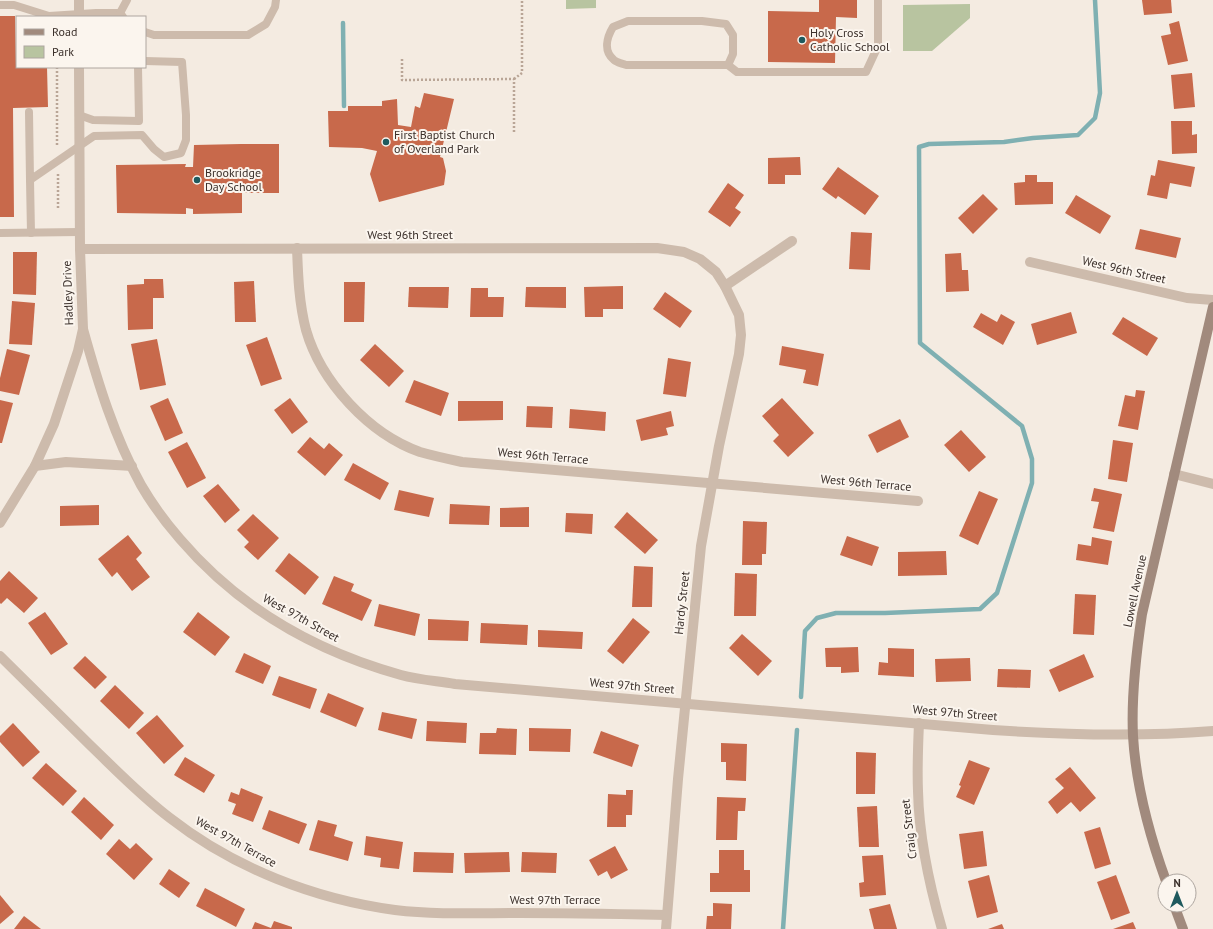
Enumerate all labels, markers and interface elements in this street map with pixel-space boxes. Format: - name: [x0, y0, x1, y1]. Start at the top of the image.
- legend: [16, 16, 146, 68]
- text: Road: [52, 24, 77, 39]
- place label: Holy Cross Catholic School: [810, 25, 890, 54]
- marker: Holy Cross Catholic School: [797, 35, 807, 45]
- text: Park: [52, 44, 74, 59]
- place label: First Baptist Church of Overland Park: [394, 127, 495, 156]
- marker: First Baptist Church of Overland Park: [381, 137, 391, 147]
- place label: Brookridge Day School: [205, 165, 262, 194]
- marker: Brookridge Day School: [192, 175, 202, 185]
- street label: West 96th Street: [367, 227, 453, 242]
- street label: West 96th Street: [1081, 253, 1167, 286]
- street label: Hadley Drive: [59, 260, 76, 326]
- street label: West 96th Terrace: [497, 444, 589, 467]
- street label: West 96th Terrace: [820, 471, 912, 494]
- street label: Lowell Avenue: [1119, 553, 1150, 629]
- street label: Hardy Street: [671, 571, 692, 635]
- street label: West 97th Street: [260, 590, 342, 645]
- street label: West 97th Street: [589, 674, 675, 697]
- street label: West 97th Street: [912, 701, 998, 724]
- street label: Craig Street: [897, 798, 920, 860]
- street label: West 97th Terrace: [193, 813, 280, 870]
- north arrow: [1157, 873, 1197, 913]
- text: N: [1173, 876, 1181, 890]
- street label: West 97th Terrace: [510, 892, 600, 907]

